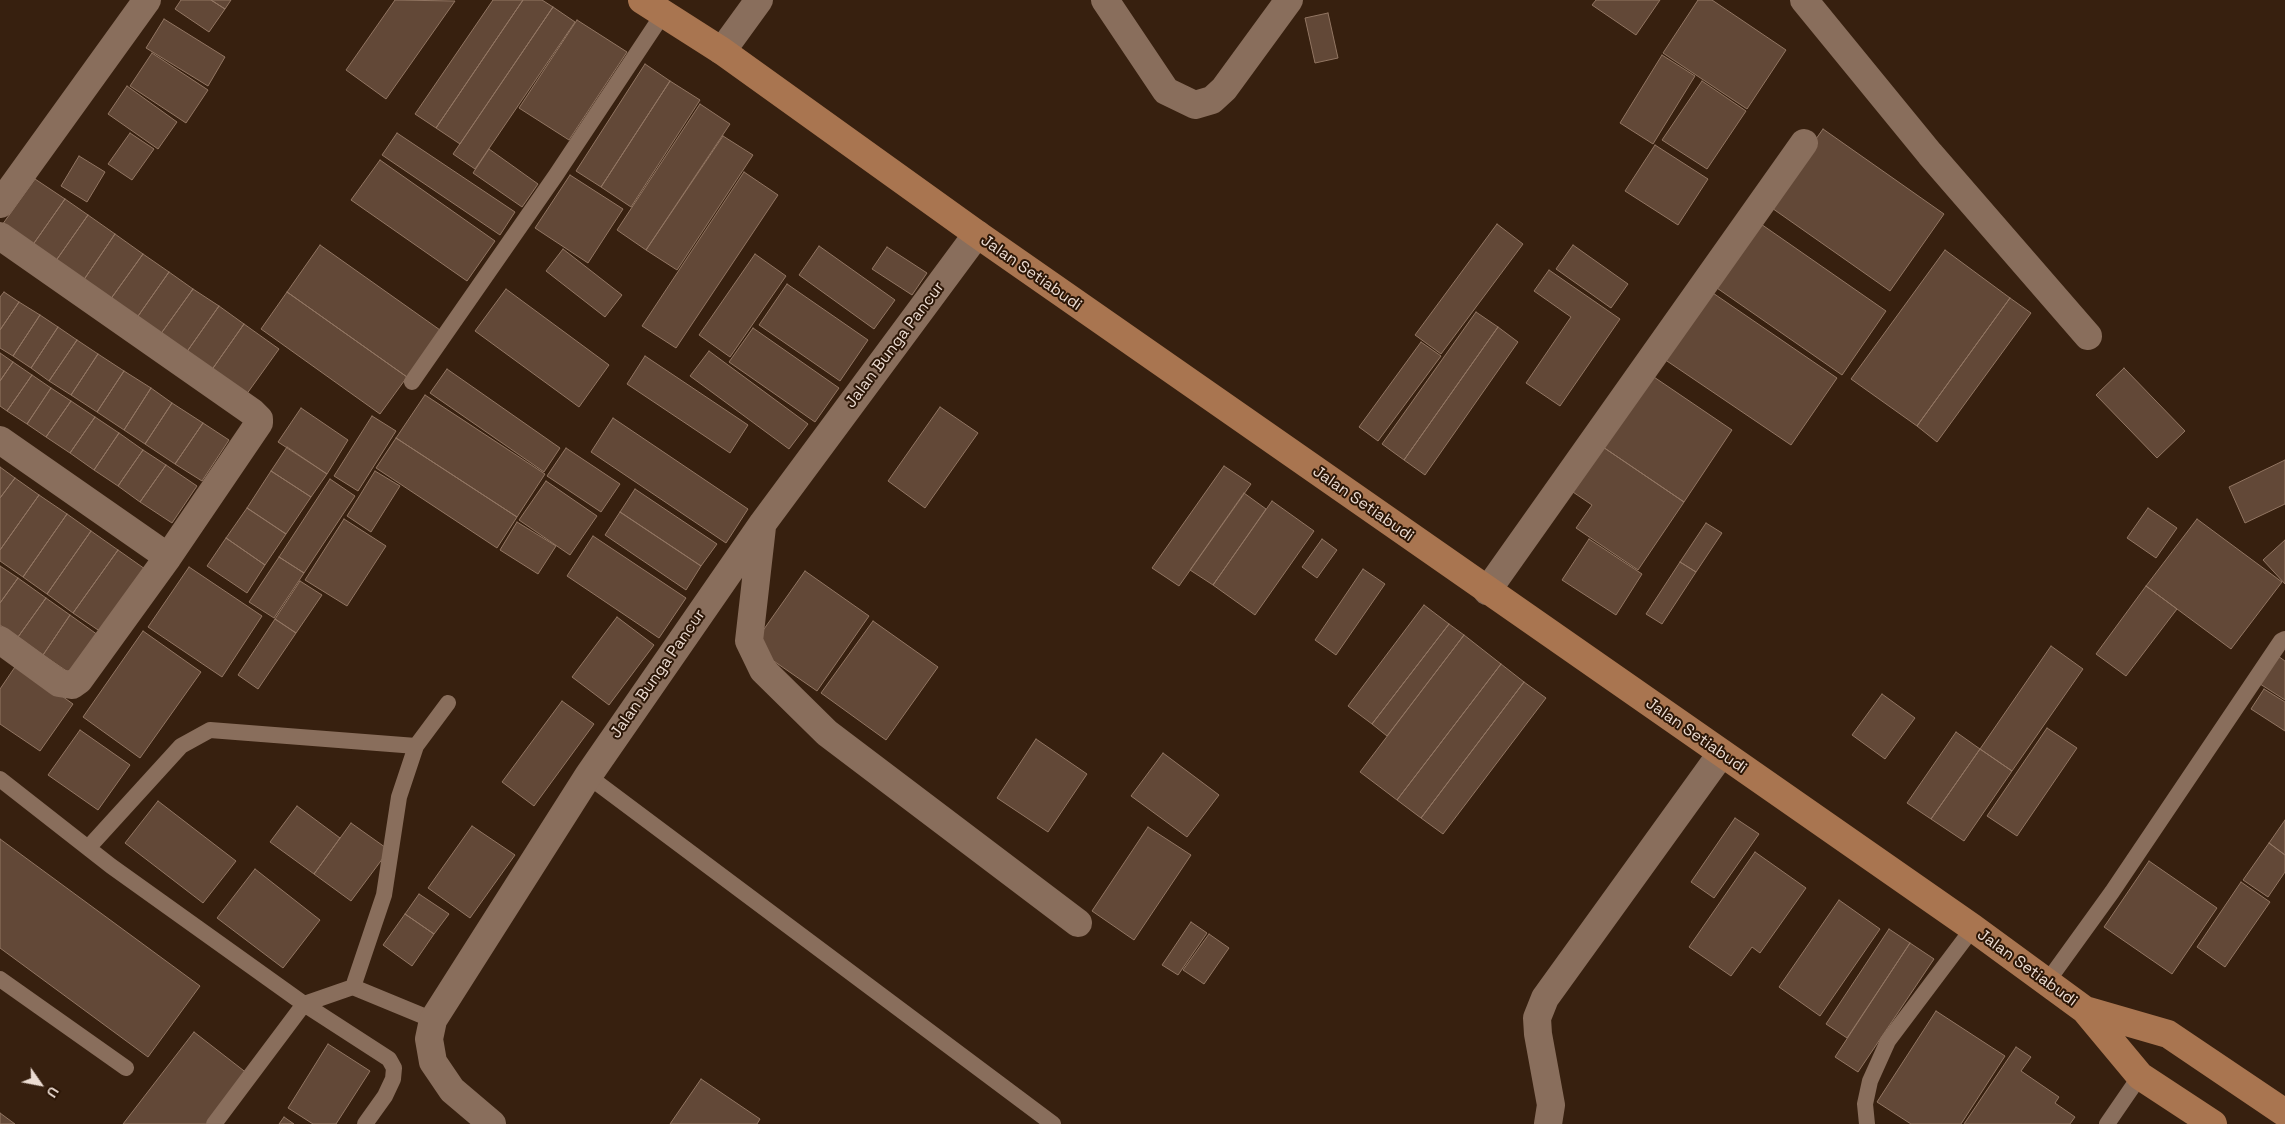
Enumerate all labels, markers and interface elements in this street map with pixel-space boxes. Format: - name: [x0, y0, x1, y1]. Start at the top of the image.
- street label: Jalan Setiabudi: [977, 231, 1085, 315]
- street label: Jalan Bunga Pancur: [841, 278, 949, 412]
- street label: Jalan Setiabudi: [1309, 462, 1417, 546]
- street label: Jalan Bunga Pancur: [606, 606, 710, 742]
- street label: Jalan Setiabudi: [1642, 694, 1750, 778]
- street label: Jalan Setiabudi: [1973, 925, 2081, 1011]
- north arrow: [15, 1059, 65, 1109]
- text: U: [42, 1083, 63, 1101]

